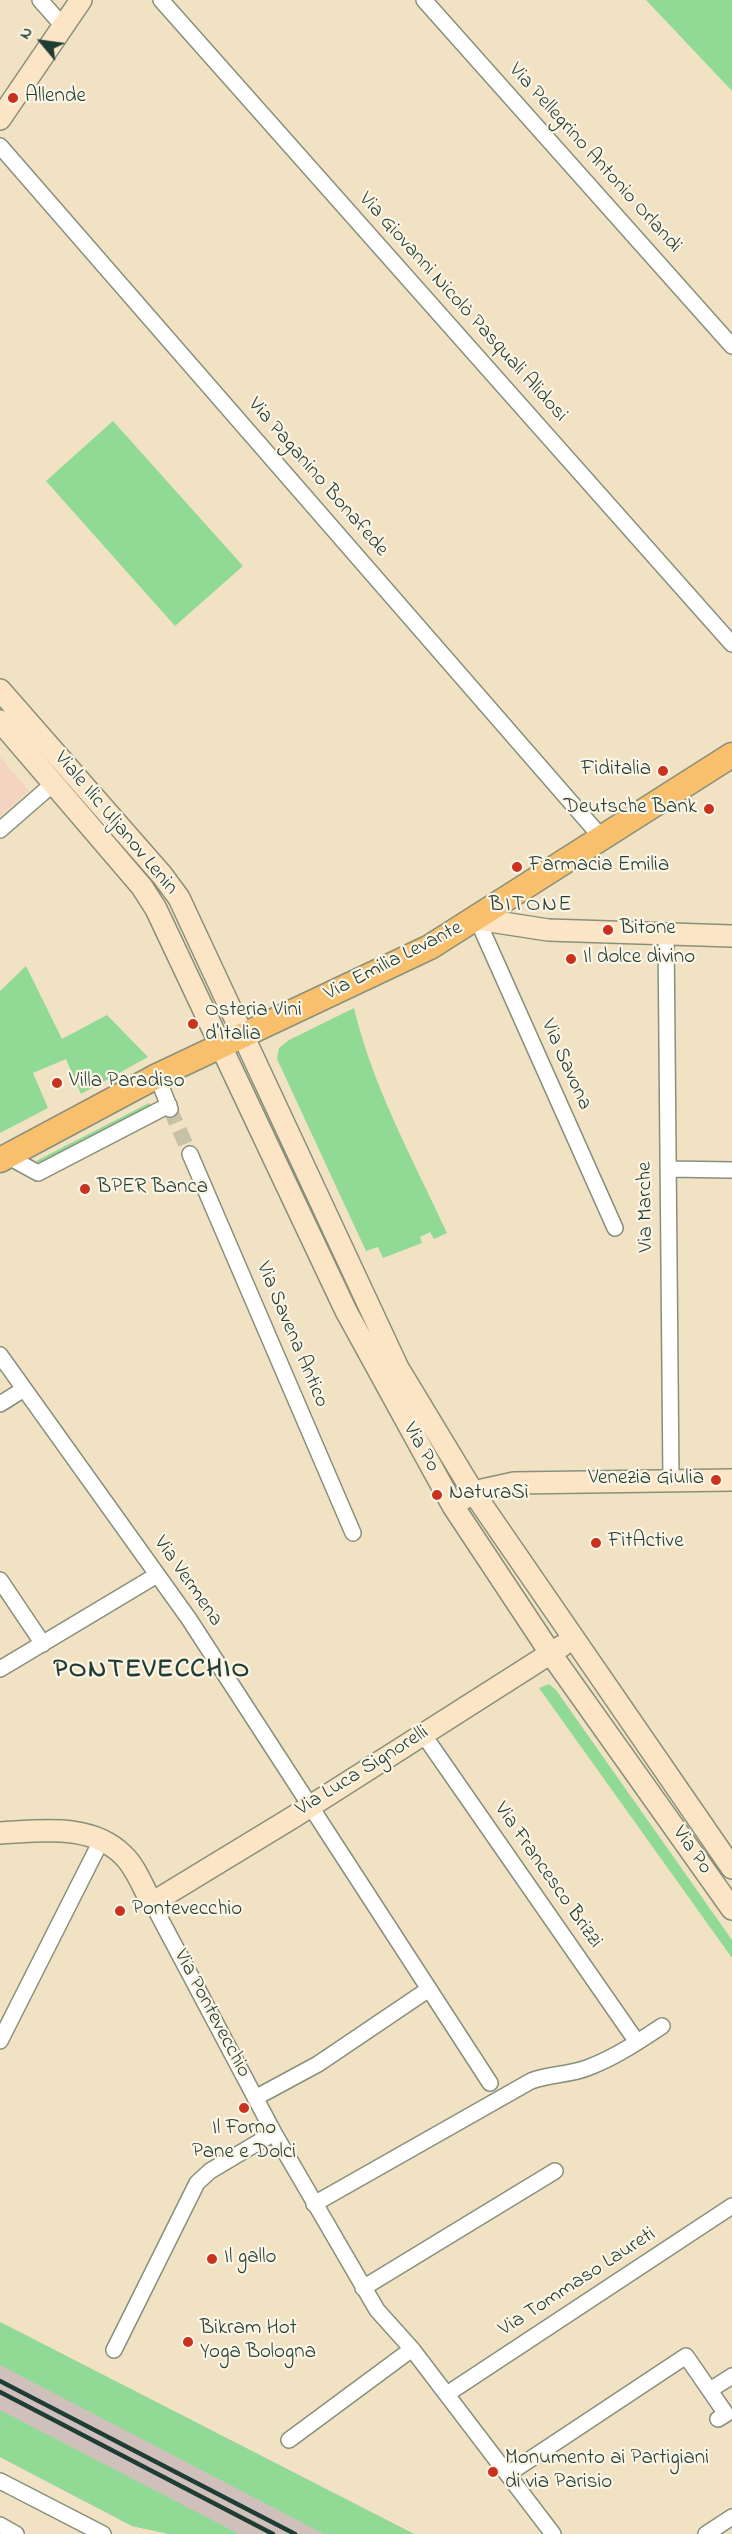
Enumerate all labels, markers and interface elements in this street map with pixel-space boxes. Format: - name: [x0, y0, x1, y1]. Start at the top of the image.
- north arrow: [12, 12, 72, 72]
- text: N: [13, 23, 39, 44]
- street label: Via Pellegrino Antonio Orlandi: [502, 59, 686, 259]
- place label: Allende: [25, 85, 86, 111]
- marker: Allende: [6, 91, 20, 105]
- street label: Via Giovanni Nicolò Pasquali Alidosi: [352, 188, 572, 428]
- street label: Via Paganino Bonafede: [241, 393, 393, 563]
- street label: Viale Ilic Uljanov Lenin: [48, 747, 182, 901]
- place label: Fiditalia: [581, 758, 651, 784]
- marker: Fiditalia: [656, 764, 670, 778]
- place label: Deutsche Bank: [564, 796, 697, 822]
- marker: Deutsche Bank: [702, 802, 716, 816]
- place label: Farmacia Emilia: [529, 854, 669, 880]
- marker: Farmacia Emilia: [510, 860, 524, 874]
- district label: BITONE: [489, 893, 573, 919]
- street label: Via Emilia Levante: [321, 916, 467, 1008]
- place label: Bitone: [620, 917, 676, 943]
- marker: Bitone: [601, 923, 615, 937]
- place label: Il dolce divino: [583, 946, 695, 972]
- marker: Il dolce divino: [564, 952, 578, 966]
- place label: Osteria Vini d'Italia: [205, 999, 302, 1049]
- street label: Via Savona: [534, 1016, 596, 1114]
- marker: Osteria Vini d'Italia: [186, 1017, 200, 1031]
- place label: Villa Paradiso: [69, 1070, 185, 1096]
- marker: Villa Paradiso: [50, 1076, 64, 1090]
- street label: Via Marche: [634, 1161, 660, 1253]
- place label: BPER Banca: [97, 1176, 208, 1202]
- marker: BPER Banca: [78, 1182, 92, 1196]
- street label: Via Savena Antico: [249, 1258, 333, 1412]
- street label: Via Po: [396, 1419, 444, 1477]
- place label: Venezia Giulia: [588, 1467, 704, 1493]
- marker: Venezia Giulia: [709, 1473, 723, 1487]
- place label: NaturaSì: [449, 1482, 529, 1508]
- marker: NaturaSì: [430, 1488, 444, 1502]
- place label: FitActive: [608, 1530, 684, 1556]
- street label: Via Vermena: [147, 1532, 227, 1632]
- marker: FitActive: [589, 1536, 603, 1550]
- district label: PONTEVECCHIO: [53, 1656, 251, 1688]
- street label: Via Luca Signorelli: [292, 1721, 434, 1823]
- street label: Via Francesco Brizzi: [487, 1798, 607, 1954]
- street label: Via Po: [665, 1822, 717, 1880]
- place label: Pontevecchio: [132, 1898, 242, 1924]
- marker: Pontevecchio: [113, 1904, 127, 1918]
- street label: Via Pontevecchio: [167, 1946, 255, 2082]
- marker: Il Forno Pane e Dolci: [237, 2101, 251, 2115]
- place label: Il Forno Pane e Dolci: [192, 2117, 296, 2167]
- street label: Via Tommaso Laureti: [495, 2223, 661, 2343]
- place label: Il gallo: [224, 2246, 276, 2272]
- marker: Il gallo: [205, 2252, 219, 2266]
- place label: Bikram Hot Yoga Bologna: [200, 2317, 316, 2367]
- marker: Bikram Hot Yoga Bologna: [181, 2335, 195, 2349]
- place label: Monumento ai Partigiani di via Parisio: [505, 2447, 709, 2497]
- marker: Monumento ai Partigiani di via Parisio: [486, 2465, 500, 2479]

